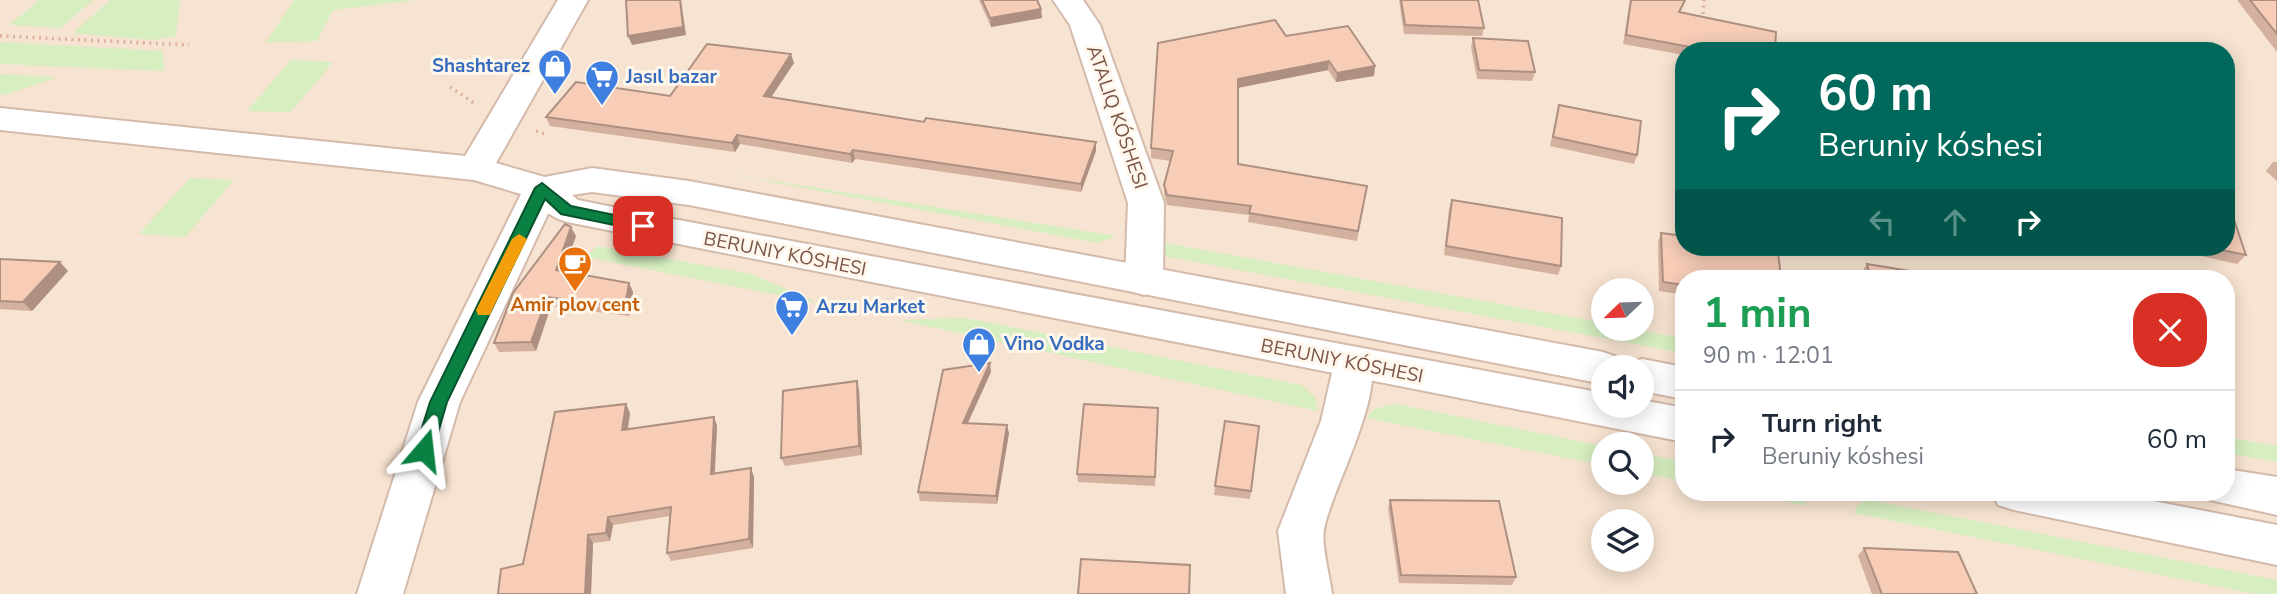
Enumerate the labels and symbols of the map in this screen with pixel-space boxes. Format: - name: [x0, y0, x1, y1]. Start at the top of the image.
- street label: ATALIQ KÓSHESI: [1080, 42, 1154, 192]
- shop icon: Shashtarez: [536, 47, 574, 96]
- place label: Shashtarez: [432, 53, 530, 79]
- supermarket icon: Jasıl bazar: [583, 58, 621, 107]
- place label: Jasıl bazar: [625, 64, 718, 90]
- pin: [613, 196, 673, 256]
- street label: BERUNIY KÓSHESI: [701, 225, 869, 283]
- cafe icon: Amir plov cent: [556, 244, 594, 293]
- north arrow: [1591, 278, 1654, 341]
- supermarket icon: Arzu Market: [773, 288, 811, 337]
- place label: Amir plov cent: [511, 292, 640, 318]
- place label: Arzu Market: [816, 294, 925, 320]
- shop icon: Vino Vodka: [960, 325, 998, 374]
- place label: Vino Vodka: [1003, 331, 1105, 357]
- street label: BERUNIY KÓSHESI: [1258, 332, 1426, 390]
- position arrow: [387, 413, 461, 487]

